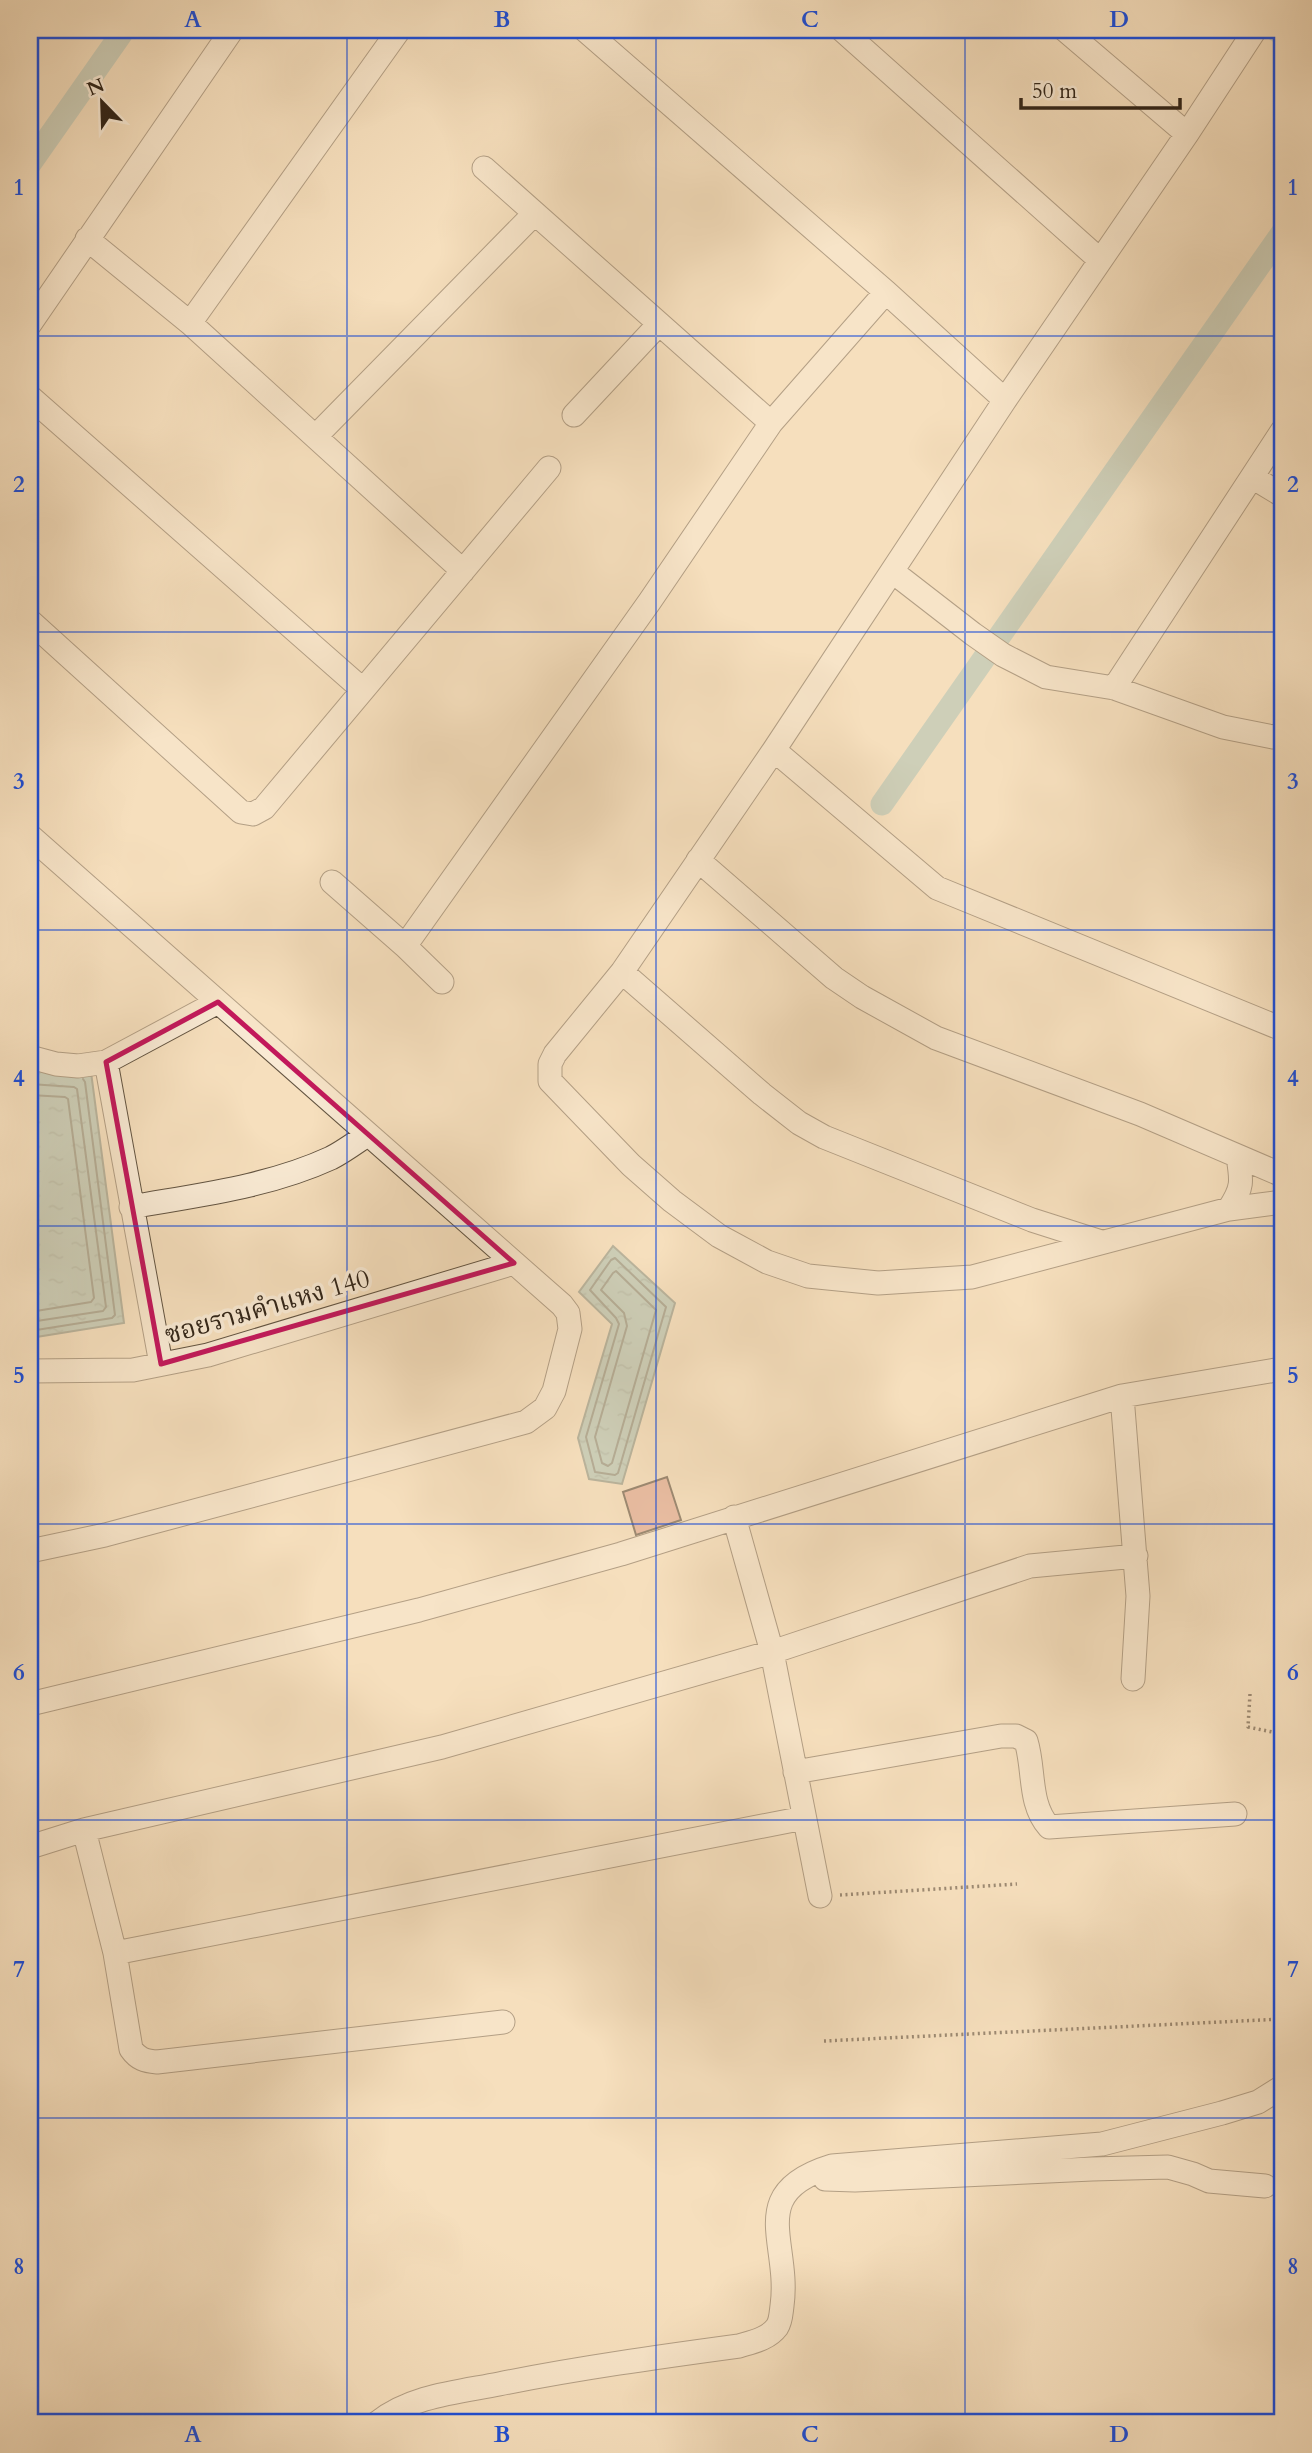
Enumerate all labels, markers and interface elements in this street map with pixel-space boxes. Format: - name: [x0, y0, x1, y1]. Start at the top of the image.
- text: A: [184, 4, 202, 35]
- text: B: [494, 4, 510, 35]
- text: C: [801, 4, 819, 35]
- text: D: [1109, 4, 1129, 35]
- north arrow: [66, 66, 136, 136]
- scale bar: [1021, 66, 1181, 110]
- text: N: [83, 72, 109, 102]
- text: 50 m: [1032, 77, 1077, 106]
- text: 1: [13, 172, 25, 203]
- text: 1: [1287, 172, 1299, 203]
- text: 2: [13, 469, 25, 500]
- text: 2: [1287, 469, 1299, 500]
- text: 3: [13, 766, 25, 797]
- text: 3: [1287, 766, 1299, 797]
- text: 4: [13, 1063, 25, 1094]
- text: 4: [1287, 1063, 1299, 1094]
- street label: ซอยรามคำแหง 140: [161, 1260, 374, 1352]
- text: 5: [13, 1360, 25, 1391]
- text: 5: [1287, 1360, 1299, 1391]
- text: 6: [13, 1657, 25, 1688]
- text: 6: [1287, 1657, 1299, 1688]
- text: 7: [13, 1954, 25, 1985]
- text: 7: [1287, 1954, 1299, 1985]
- text: 8: [13, 2251, 25, 2282]
- text: 8: [1287, 2251, 1299, 2282]
- text: A: [184, 2419, 202, 2450]
- text: B: [494, 2419, 510, 2450]
- text: C: [801, 2419, 819, 2450]
- text: D: [1109, 2419, 1129, 2450]

